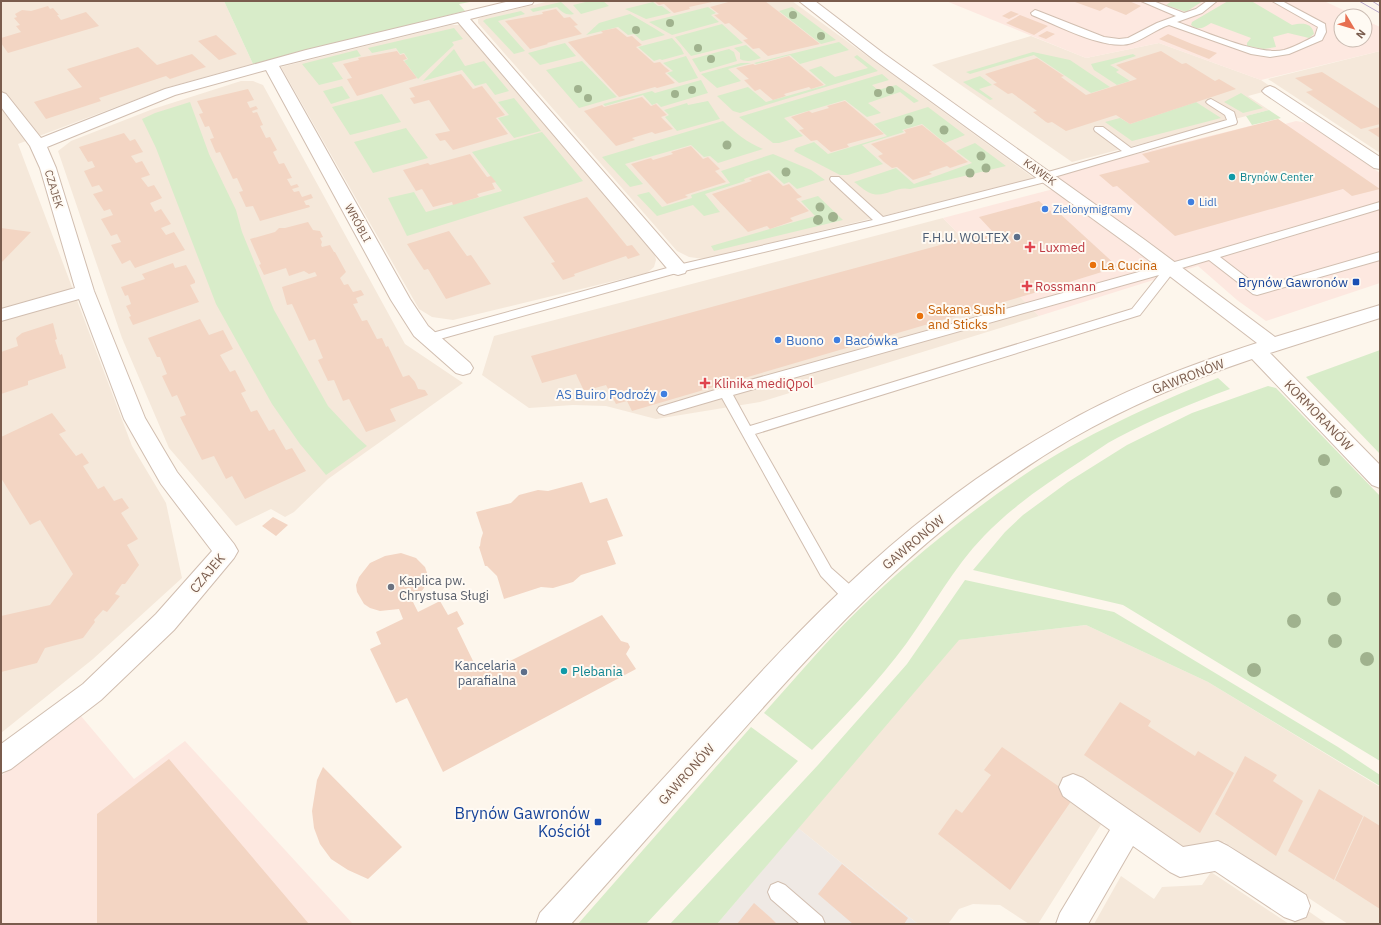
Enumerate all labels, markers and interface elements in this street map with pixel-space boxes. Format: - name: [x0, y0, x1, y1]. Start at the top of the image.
- north arrow: [1333, 8, 1373, 48]
- text: N: [1353, 27, 1369, 42]
- street label: KAWEK: [1021, 155, 1059, 189]
- street label: CZAJEK: [42, 168, 66, 210]
- place label: Brynów Center: [1240, 170, 1313, 184]
- marker: Brynów Center: [1227, 172, 1237, 182]
- place label: Lidl: [1199, 195, 1217, 209]
- marker: Lidl: [1186, 197, 1196, 207]
- street label: WRÓBLI: [342, 201, 374, 245]
- place label: Zielonymigramy: [1053, 202, 1133, 216]
- marker: Zielonymigramy: [1040, 204, 1050, 214]
- place label: F.H.U. WOLTEX: [922, 229, 1009, 246]
- marker: F.H.U. WOLTEX: [1012, 232, 1022, 242]
- place label: Luxmed: [1039, 239, 1085, 256]
- marker: Luxmed: [1024, 241, 1036, 253]
- place label: La Cucina: [1101, 257, 1157, 274]
- marker: La Cucina: [1088, 260, 1098, 270]
- place label: Brynów Gawronów: [1238, 274, 1348, 291]
- marker: Brynów Gawronów: [1351, 277, 1361, 287]
- place label: Rossmann: [1035, 278, 1096, 295]
- marker: Rossmann: [1022, 281, 1032, 291]
- place label: Sakana Sushi and Sticks: [928, 301, 1006, 333]
- marker: Sakana Sushi and Sticks: [915, 311, 925, 321]
- place label: Buono: [786, 332, 824, 349]
- place label: Bacówka: [845, 332, 898, 349]
- marker: Buono: [773, 335, 783, 345]
- marker: Bacówka: [832, 335, 842, 345]
- street label: GAWRONÓW: [1150, 355, 1227, 398]
- place label: Klinika mediQpol: [714, 375, 814, 392]
- street label: KORMORANÓW: [1281, 376, 1357, 455]
- marker: Klinika mediQpol: [699, 377, 711, 389]
- place label: AS Buiro Podroźy: [556, 386, 657, 403]
- marker: AS Buiro Podroźy: [659, 389, 669, 399]
- street label: GAWRONÓW: [879, 511, 948, 573]
- street label: CZAJEK: [186, 550, 229, 597]
- place label: Kaplica pw. Chrystusa Sługi: [399, 572, 489, 604]
- marker: Kaplica pw. Chrystusa Sługi: [386, 582, 396, 592]
- place label: Kancelaria parafialna: [455, 657, 516, 689]
- place label: Plebania: [572, 663, 623, 680]
- marker: Plebania: [559, 666, 569, 676]
- marker: Kancelaria parafialna: [519, 667, 529, 677]
- street label: GAWRONÓW: [655, 740, 718, 808]
- place label: Brynów Gawronów Kościół: [455, 803, 591, 841]
- marker: Brynów Gawronów Kościół: [593, 817, 603, 827]

